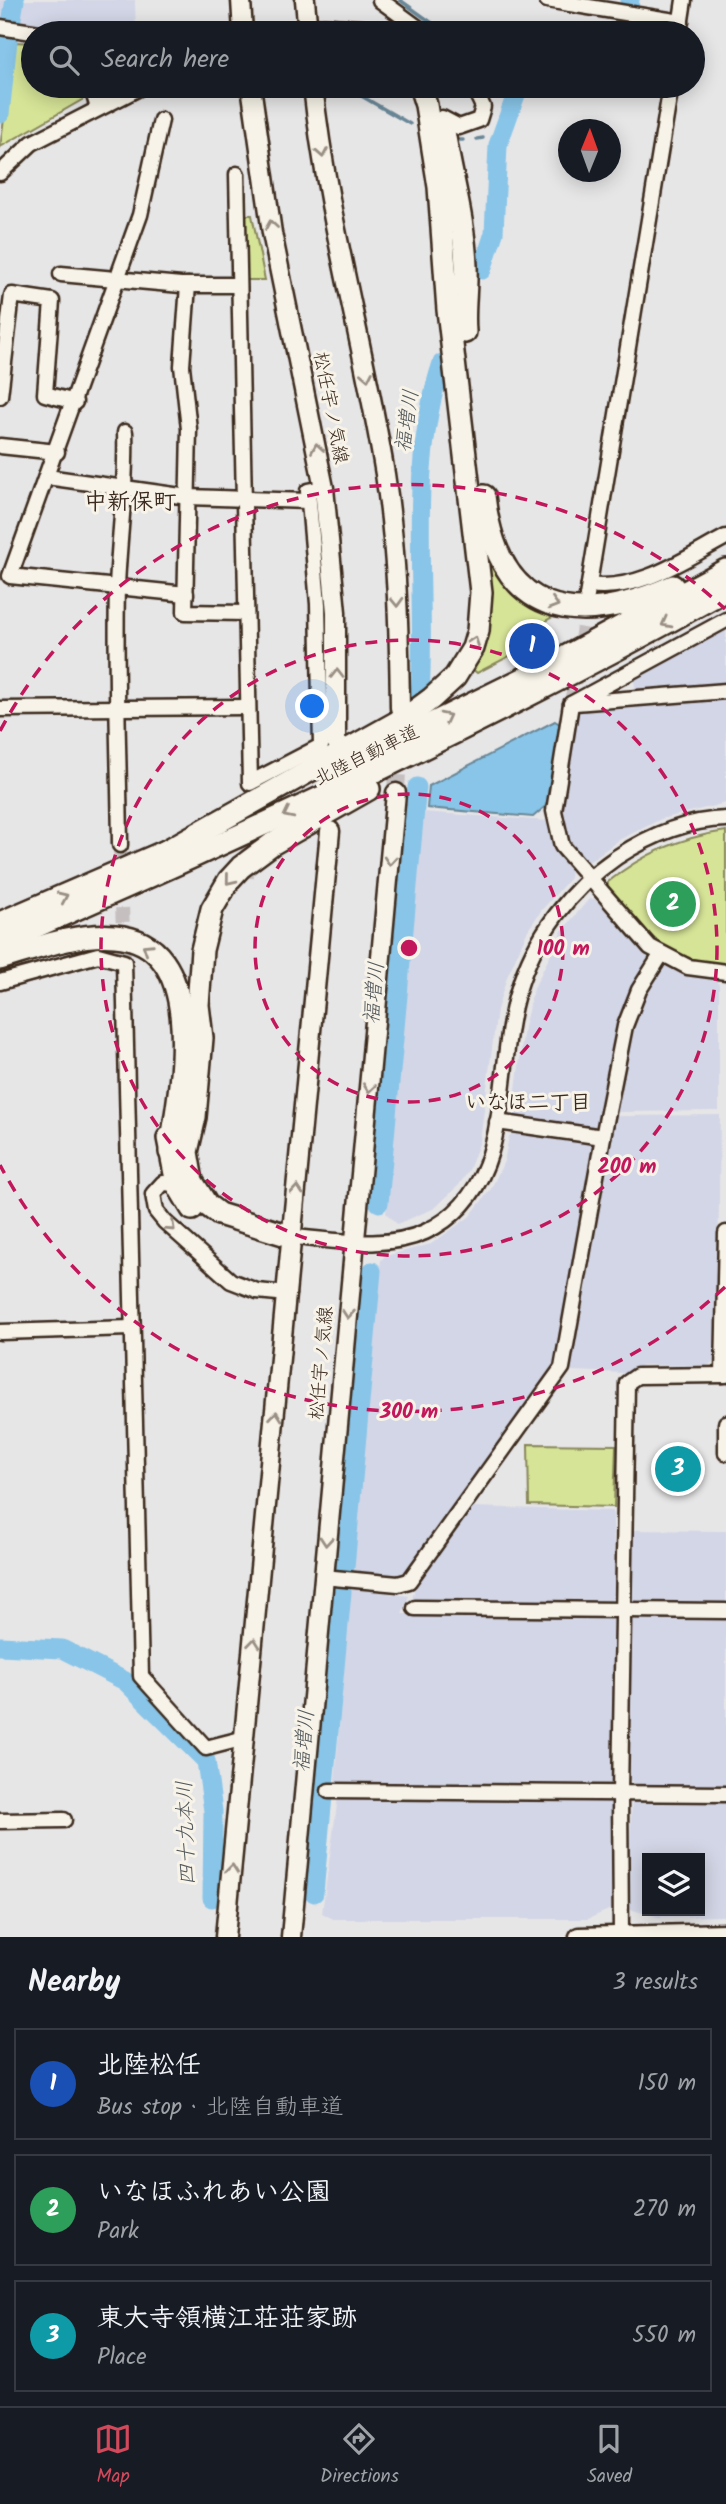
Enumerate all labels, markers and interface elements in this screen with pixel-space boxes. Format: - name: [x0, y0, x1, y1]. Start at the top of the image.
- search box: [21, 21, 705, 98]
- text: Search here: [101, 39, 229, 81]
- icon: search: [45, 41, 83, 79]
- north arrow: [558, 119, 621, 182]
- one-way arrow: [313, 147, 328, 159]
- one-way arrow: [264, 219, 279, 231]
- street label: 松任宇ノ気線: [304, 349, 356, 467]
- one-way arrow: [358, 370, 373, 382]
- water label: 福増川: [387, 388, 429, 454]
- one-way arrow: [310, 442, 325, 453]
- district label: 中新保町: [84, 485, 176, 521]
- one-way arrow: [390, 596, 405, 607]
- one-way arrow: [548, 596, 560, 610]
- one-way arrow: [661, 615, 673, 628]
- pin: 1: [509, 620, 555, 672]
- one-way arrow: [466, 636, 480, 648]
- one-way arrow: [329, 668, 345, 679]
- your location: [295, 689, 329, 723]
- one-way arrow: [439, 712, 451, 726]
- street label: 北陸自動車道: [309, 718, 425, 794]
- one-way arrow: [283, 805, 295, 819]
- one-way arrow: [383, 856, 398, 867]
- one-way arrow: [226, 872, 239, 884]
- pin: 2: [650, 878, 696, 930]
- one-way arrow: [56, 891, 68, 905]
- text: 100 m: [536, 933, 590, 966]
- centre of rings: [397, 936, 421, 960]
- one-way arrow: [142, 944, 155, 957]
- water label: 福増川: [356, 960, 394, 1026]
- one-way arrow: [361, 1082, 376, 1094]
- district label: いなほ二丁目: [465, 1087, 591, 1120]
- text: 200 m: [597, 1151, 657, 1184]
- one-way arrow: [289, 1184, 304, 1195]
- one-way arrow: [163, 1218, 176, 1231]
- street label: 松任宇ノ気線: [302, 1305, 342, 1421]
- one-way arrow: [341, 1309, 356, 1320]
- text: 300 m: [379, 1396, 438, 1429]
- one-way arrow: [268, 1410, 283, 1421]
- pin: 3: [655, 1443, 701, 1495]
- one-way arrow: [319, 1535, 334, 1546]
- one-way arrow: [246, 1637, 261, 1648]
- water label: 福増川: [286, 1708, 324, 1774]
- water label: 四十九本川: [169, 1780, 205, 1886]
- map controls: [642, 1853, 705, 1916]
- button: layers: [642, 1853, 705, 1916]
- one-way arrow: [224, 1863, 239, 1874]
- text: Nearby: [28, 1959, 120, 2007]
- text: 3 results: [612, 1965, 698, 2001]
- text: 北陸松任: [97, 2045, 201, 2087]
- text: 1: [50, 2066, 56, 2102]
- text: 150 m: [637, 2066, 696, 2102]
- text: Bus stop · 北陸自動車道: [97, 2090, 344, 2126]
- text: いなほふれあい公園: [97, 2172, 331, 2214]
- text: 2: [46, 2192, 60, 2228]
- text: 270 m: [633, 2192, 696, 2228]
- text: Park: [97, 2214, 139, 2250]
- text: 東大寺領横江荘荘家跡: [97, 2298, 357, 2340]
- text: 3: [47, 2318, 59, 2354]
- text: 550 m: [632, 2318, 696, 2354]
- text: Place: [97, 2340, 147, 2376]
- tab: Map: [94, 2420, 132, 2492]
- tab: Directions: [320, 2420, 399, 2492]
- tab: Saved: [587, 2420, 632, 2492]

